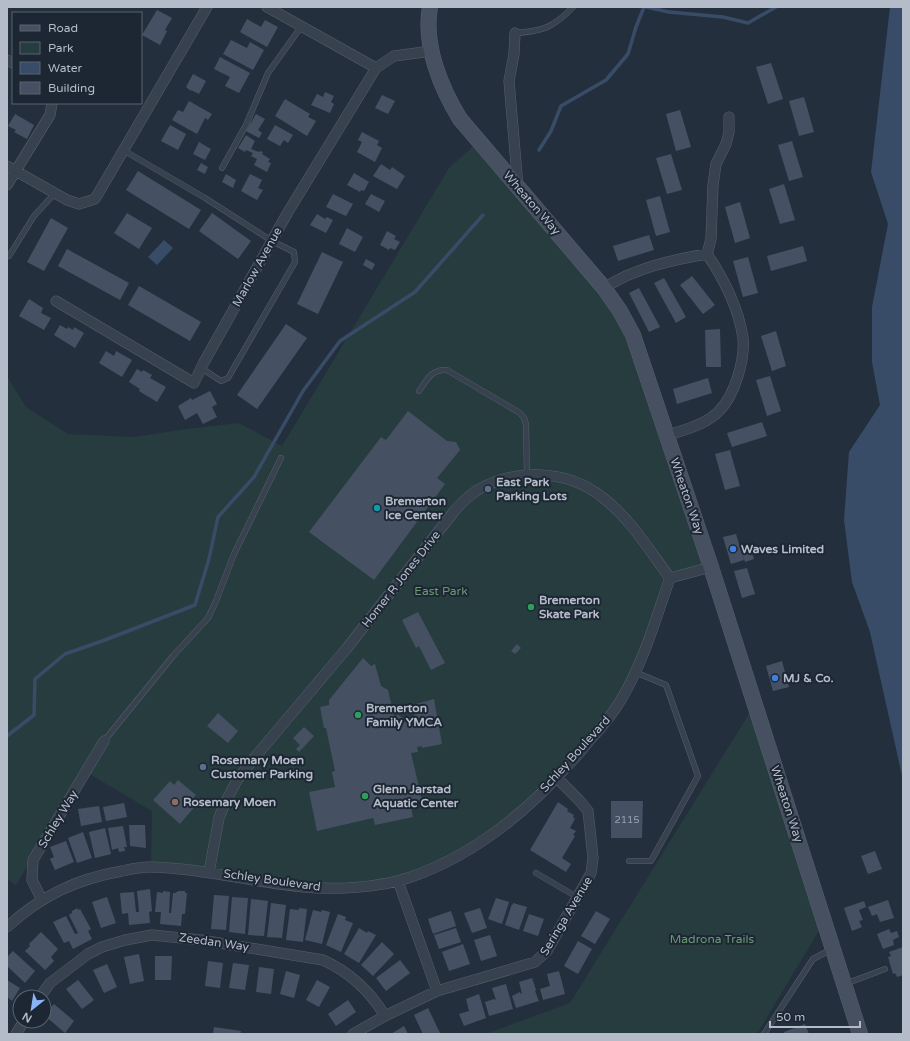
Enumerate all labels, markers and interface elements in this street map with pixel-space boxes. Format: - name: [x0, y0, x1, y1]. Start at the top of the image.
- legend: [12, 12, 142, 104]
- text: Road: [48, 21, 78, 35]
- text: Park: [48, 41, 74, 55]
- text: Water: [48, 61, 83, 75]
- text: Building: [48, 81, 95, 95]
- street label: Wheaton Way: [501, 168, 564, 238]
- street label: Marlow Avenue: [229, 225, 285, 309]
- street label: Wheaton Way: [667, 456, 707, 537]
- place label: East Park Parking Lots: [496, 475, 567, 504]
- marker: East Park Parking Lots: [483, 484, 493, 494]
- place label: Bremerton Ice Center: [385, 494, 446, 522]
- marker: Bremerton Ice Center: [372, 503, 382, 513]
- street label: Homer R Jones Drive: [359, 528, 443, 630]
- place label: Waves Limited: [741, 542, 824, 556]
- marker: Waves Limited: [728, 544, 738, 554]
- park label: East Park: [414, 584, 468, 598]
- place label: Bremerton Skate Park: [539, 593, 600, 621]
- marker: Bremerton Skate Park: [526, 602, 536, 612]
- place label: MJ & Co.: [783, 671, 834, 685]
- marker: MJ & Co.: [770, 673, 780, 683]
- place label: Bremerton Family YMCA: [366, 701, 442, 730]
- marker: Bremerton Family YMCA: [353, 710, 363, 720]
- street label: Schley Boulevard: [537, 713, 613, 795]
- place label: Rosemary Moen Customer Parking: [211, 753, 313, 782]
- marker: Rosemary Moen Customer Parking: [198, 762, 208, 772]
- street label: Wheaton Way: [768, 764, 806, 845]
- place label: Glenn Jarstad Aquatic Center: [373, 782, 459, 811]
- street label: Schley Way: [35, 787, 81, 851]
- marker: Glenn Jarstad Aquatic Center: [360, 791, 370, 801]
- place label: Rosemary Moen: [183, 795, 276, 810]
- marker: Rosemary Moen: [170, 797, 180, 807]
- house number: 2115: [614, 814, 640, 826]
- street label: Schley Boulevard: [223, 866, 321, 894]
- street label: Seringa Avenue: [537, 874, 595, 958]
- street label: Zeedan Way: [178, 930, 251, 954]
- park label: Madrona Trails: [670, 932, 754, 946]
- north arrow: [12, 989, 52, 1029]
- scale bar: [770, 1003, 860, 1029]
- text: N: [20, 1009, 34, 1025]
- text: 50 m: [776, 1010, 805, 1024]

